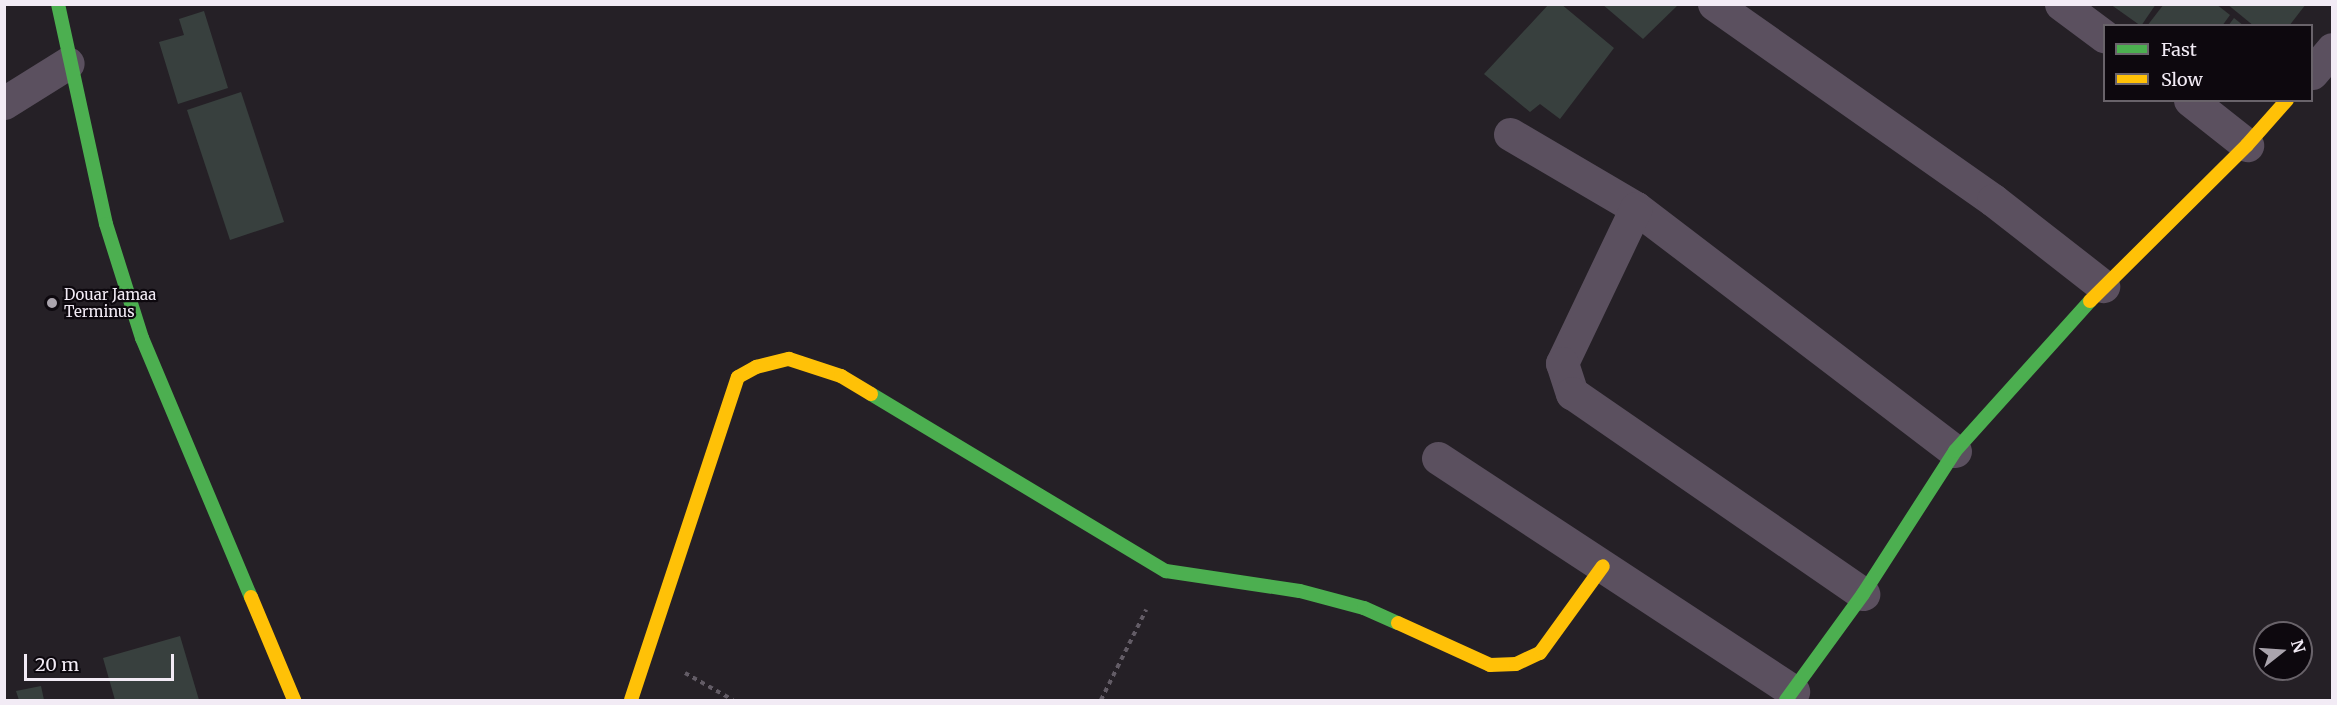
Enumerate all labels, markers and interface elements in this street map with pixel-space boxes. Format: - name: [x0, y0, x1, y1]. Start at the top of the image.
- legend: [2103, 24, 2313, 102]
- text: Fast: [2161, 38, 2197, 61]
- text: Slow: [2161, 68, 2203, 91]
- place label: Douar Jamaa Terminus: [64, 285, 156, 320]
- marker: Douar Jamaa Terminus: [45, 296, 59, 310]
- north arrow: [2253, 621, 2313, 681]
- text: N: [2287, 637, 2310, 655]
- scale bar: [27, 642, 177, 680]
- text: 20 m: [35, 653, 79, 676]

